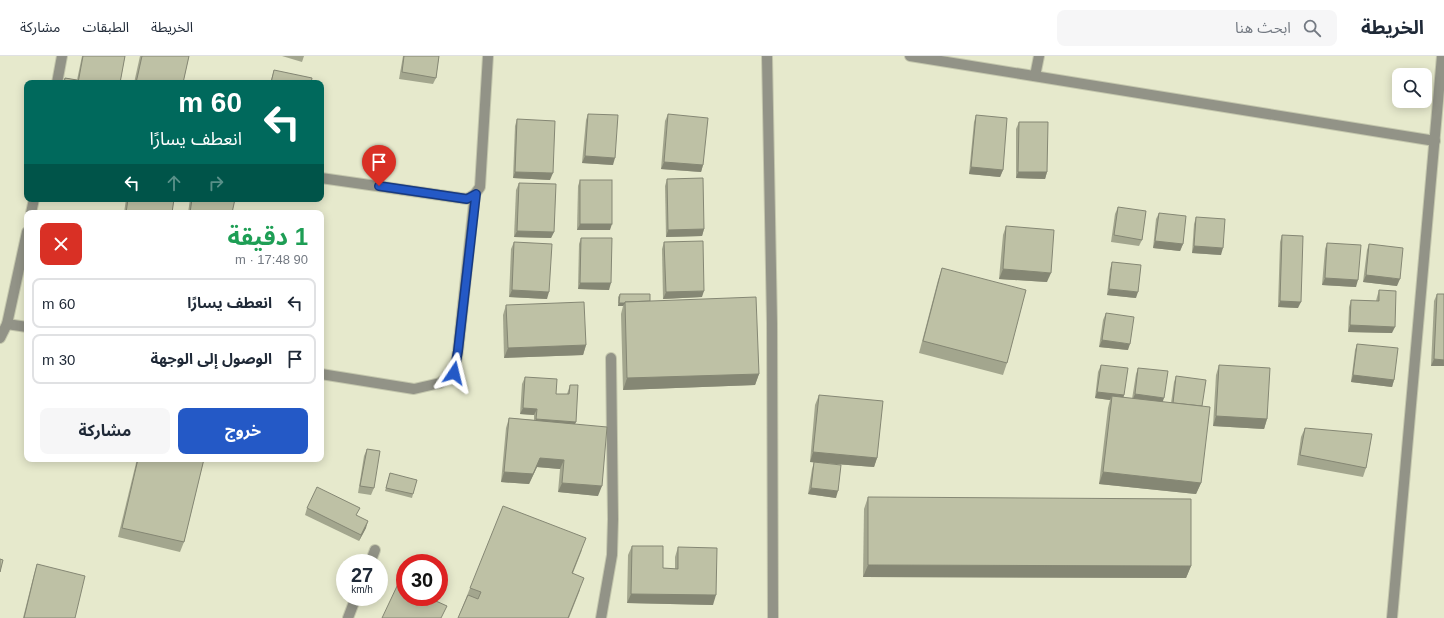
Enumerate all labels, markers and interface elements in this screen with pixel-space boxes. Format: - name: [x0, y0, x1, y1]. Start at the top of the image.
- search box: [1057, 10, 1337, 46]
- icon: search: [1301, 17, 1323, 39]
- text: الخريطة: [1361, 17, 1424, 38]
- text: مشاركة: [20, 19, 60, 35]
- text: الطبقات: [82, 19, 129, 35]
- text: الخريطة: [151, 19, 193, 35]
- text: ابحث هنا: [1235, 19, 1291, 36]
- map controls: [1392, 68, 1432, 108]
- button: search: [1392, 68, 1432, 108]
- text: 60 m: [178, 87, 242, 118]
- icon: left: [256, 96, 308, 148]
- text: انعطف يسارًا: [150, 129, 242, 149]
- pin: [362, 145, 396, 186]
- icon: arrive: [368, 151, 390, 173]
- icon: left: [121, 172, 143, 194]
- icon: ahead: [163, 172, 185, 194]
- icon: right: [205, 172, 227, 194]
- button: close: [40, 223, 82, 265]
- text: 1 دقيقة: [228, 223, 308, 250]
- text: 90 m · 17:48: [235, 252, 308, 267]
- icon: left: [284, 292, 306, 314]
- text: انعطف يسارًا: [187, 294, 272, 311]
- text: 60 m: [42, 295, 75, 312]
- icon: arrive: [284, 348, 306, 370]
- text: الوصول إلى الوجهة: [150, 350, 272, 367]
- text: 30 m: [42, 351, 75, 368]
- position arrow: [433, 352, 475, 394]
- button: مشاركة: [40, 408, 170, 454]
- button: خروج: [178, 408, 308, 454]
- speed limit sign: 30: [396, 554, 448, 606]
- text: 27: [351, 564, 373, 586]
- text: km/h: [351, 584, 373, 595]

